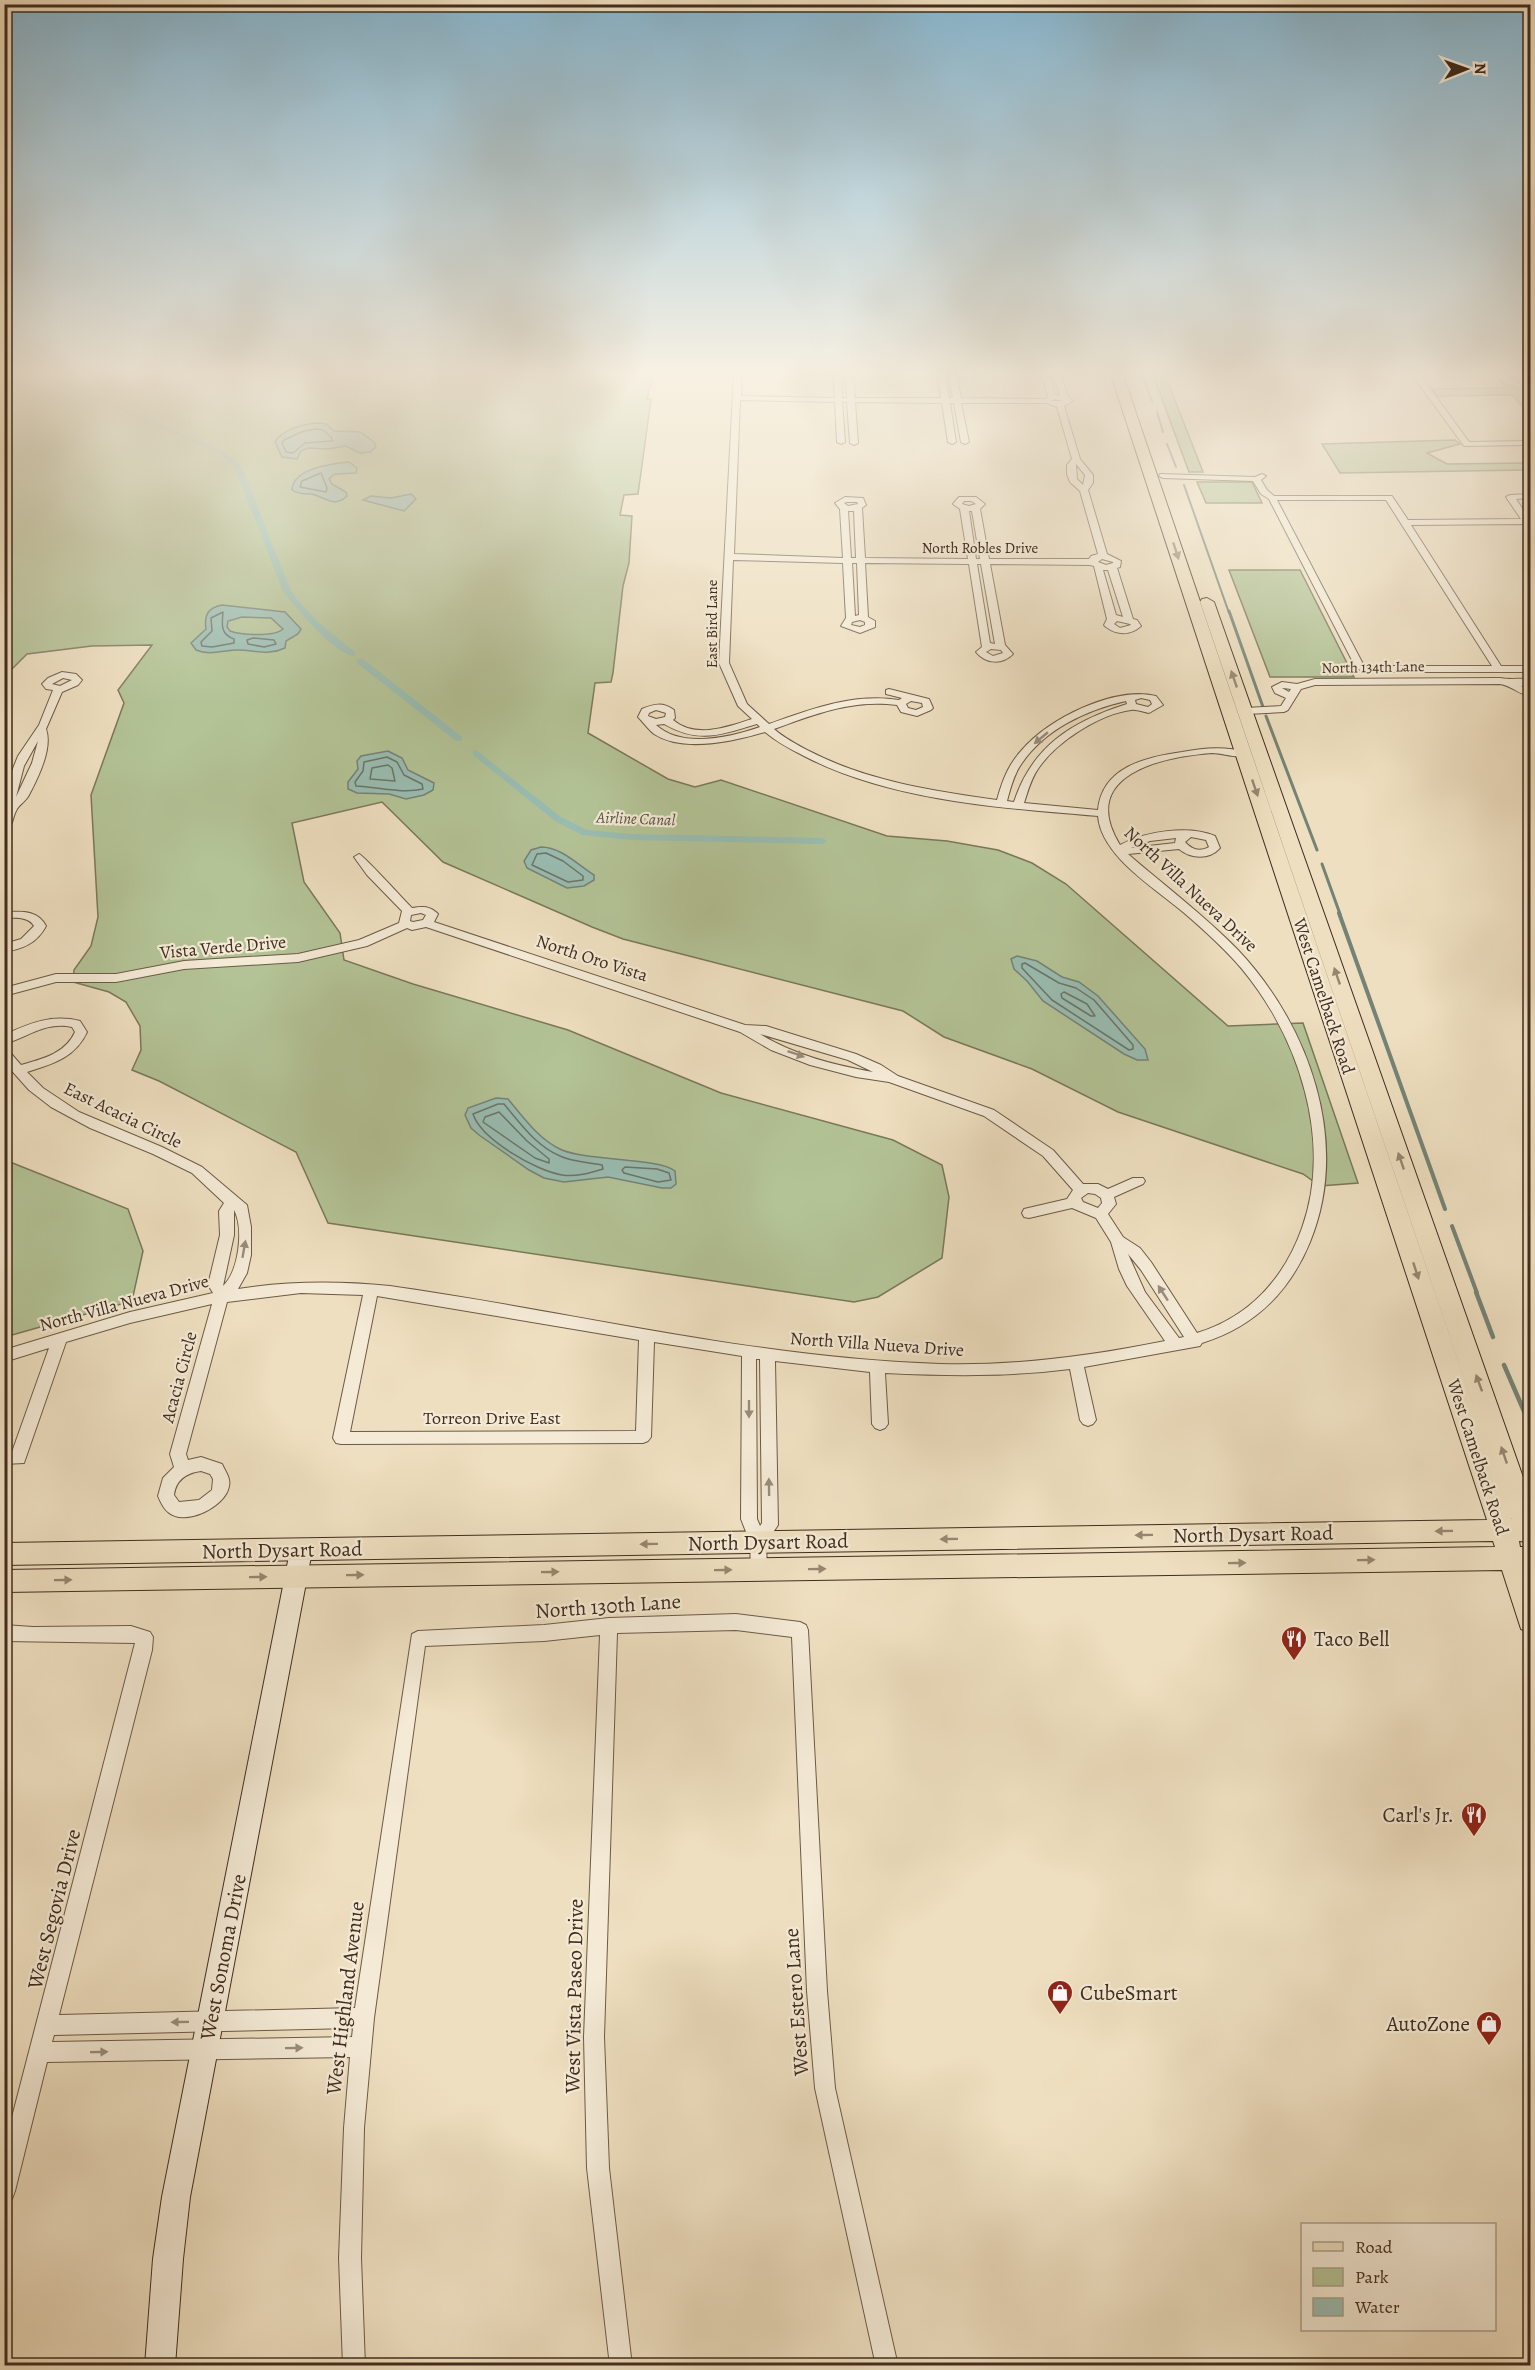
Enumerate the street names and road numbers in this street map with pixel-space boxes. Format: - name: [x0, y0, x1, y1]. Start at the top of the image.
- street label: North Robles Drive: [922, 538, 1039, 558]
- street label: East Bird Lane: [702, 579, 722, 668]
- street label: North 134th Lane: [1321, 656, 1425, 678]
- street label: North Villa Nueva Drive: [1119, 821, 1263, 957]
- street label: West Camelback Road: [1287, 914, 1361, 1077]
- street label: North Oro Vista: [533, 929, 652, 988]
- street label: Vista Verde Drive: [158, 930, 287, 965]
- street label: East Acacia Circle: [60, 1076, 186, 1154]
- street label: North Villa Nueva Drive: [37, 1269, 211, 1337]
- street label: North Villa Nueva Drive: [789, 1326, 965, 1362]
- street label: Acacia Circle: [155, 1329, 203, 1426]
- street label: West Camelback Road: [1441, 1375, 1515, 1538]
- street label: Torreon Drive East: [423, 1406, 561, 1430]
- street label: North Dysart Road: [1172, 1519, 1334, 1549]
- street label: North Dysart Road: [687, 1527, 849, 1557]
- street label: North Dysart Road: [201, 1535, 363, 1565]
- street label: North 130th Lane: [534, 1587, 682, 1625]
- street label: West Segovia Drive: [20, 1826, 87, 1993]
- street label: West Sonoma Drive: [193, 1872, 253, 2043]
- street label: West Vista Paseo Drive: [558, 1898, 590, 2095]
- street label: West Highland Avenue: [319, 1900, 371, 2097]
- street label: West Estero Lane: [777, 1927, 815, 2078]

